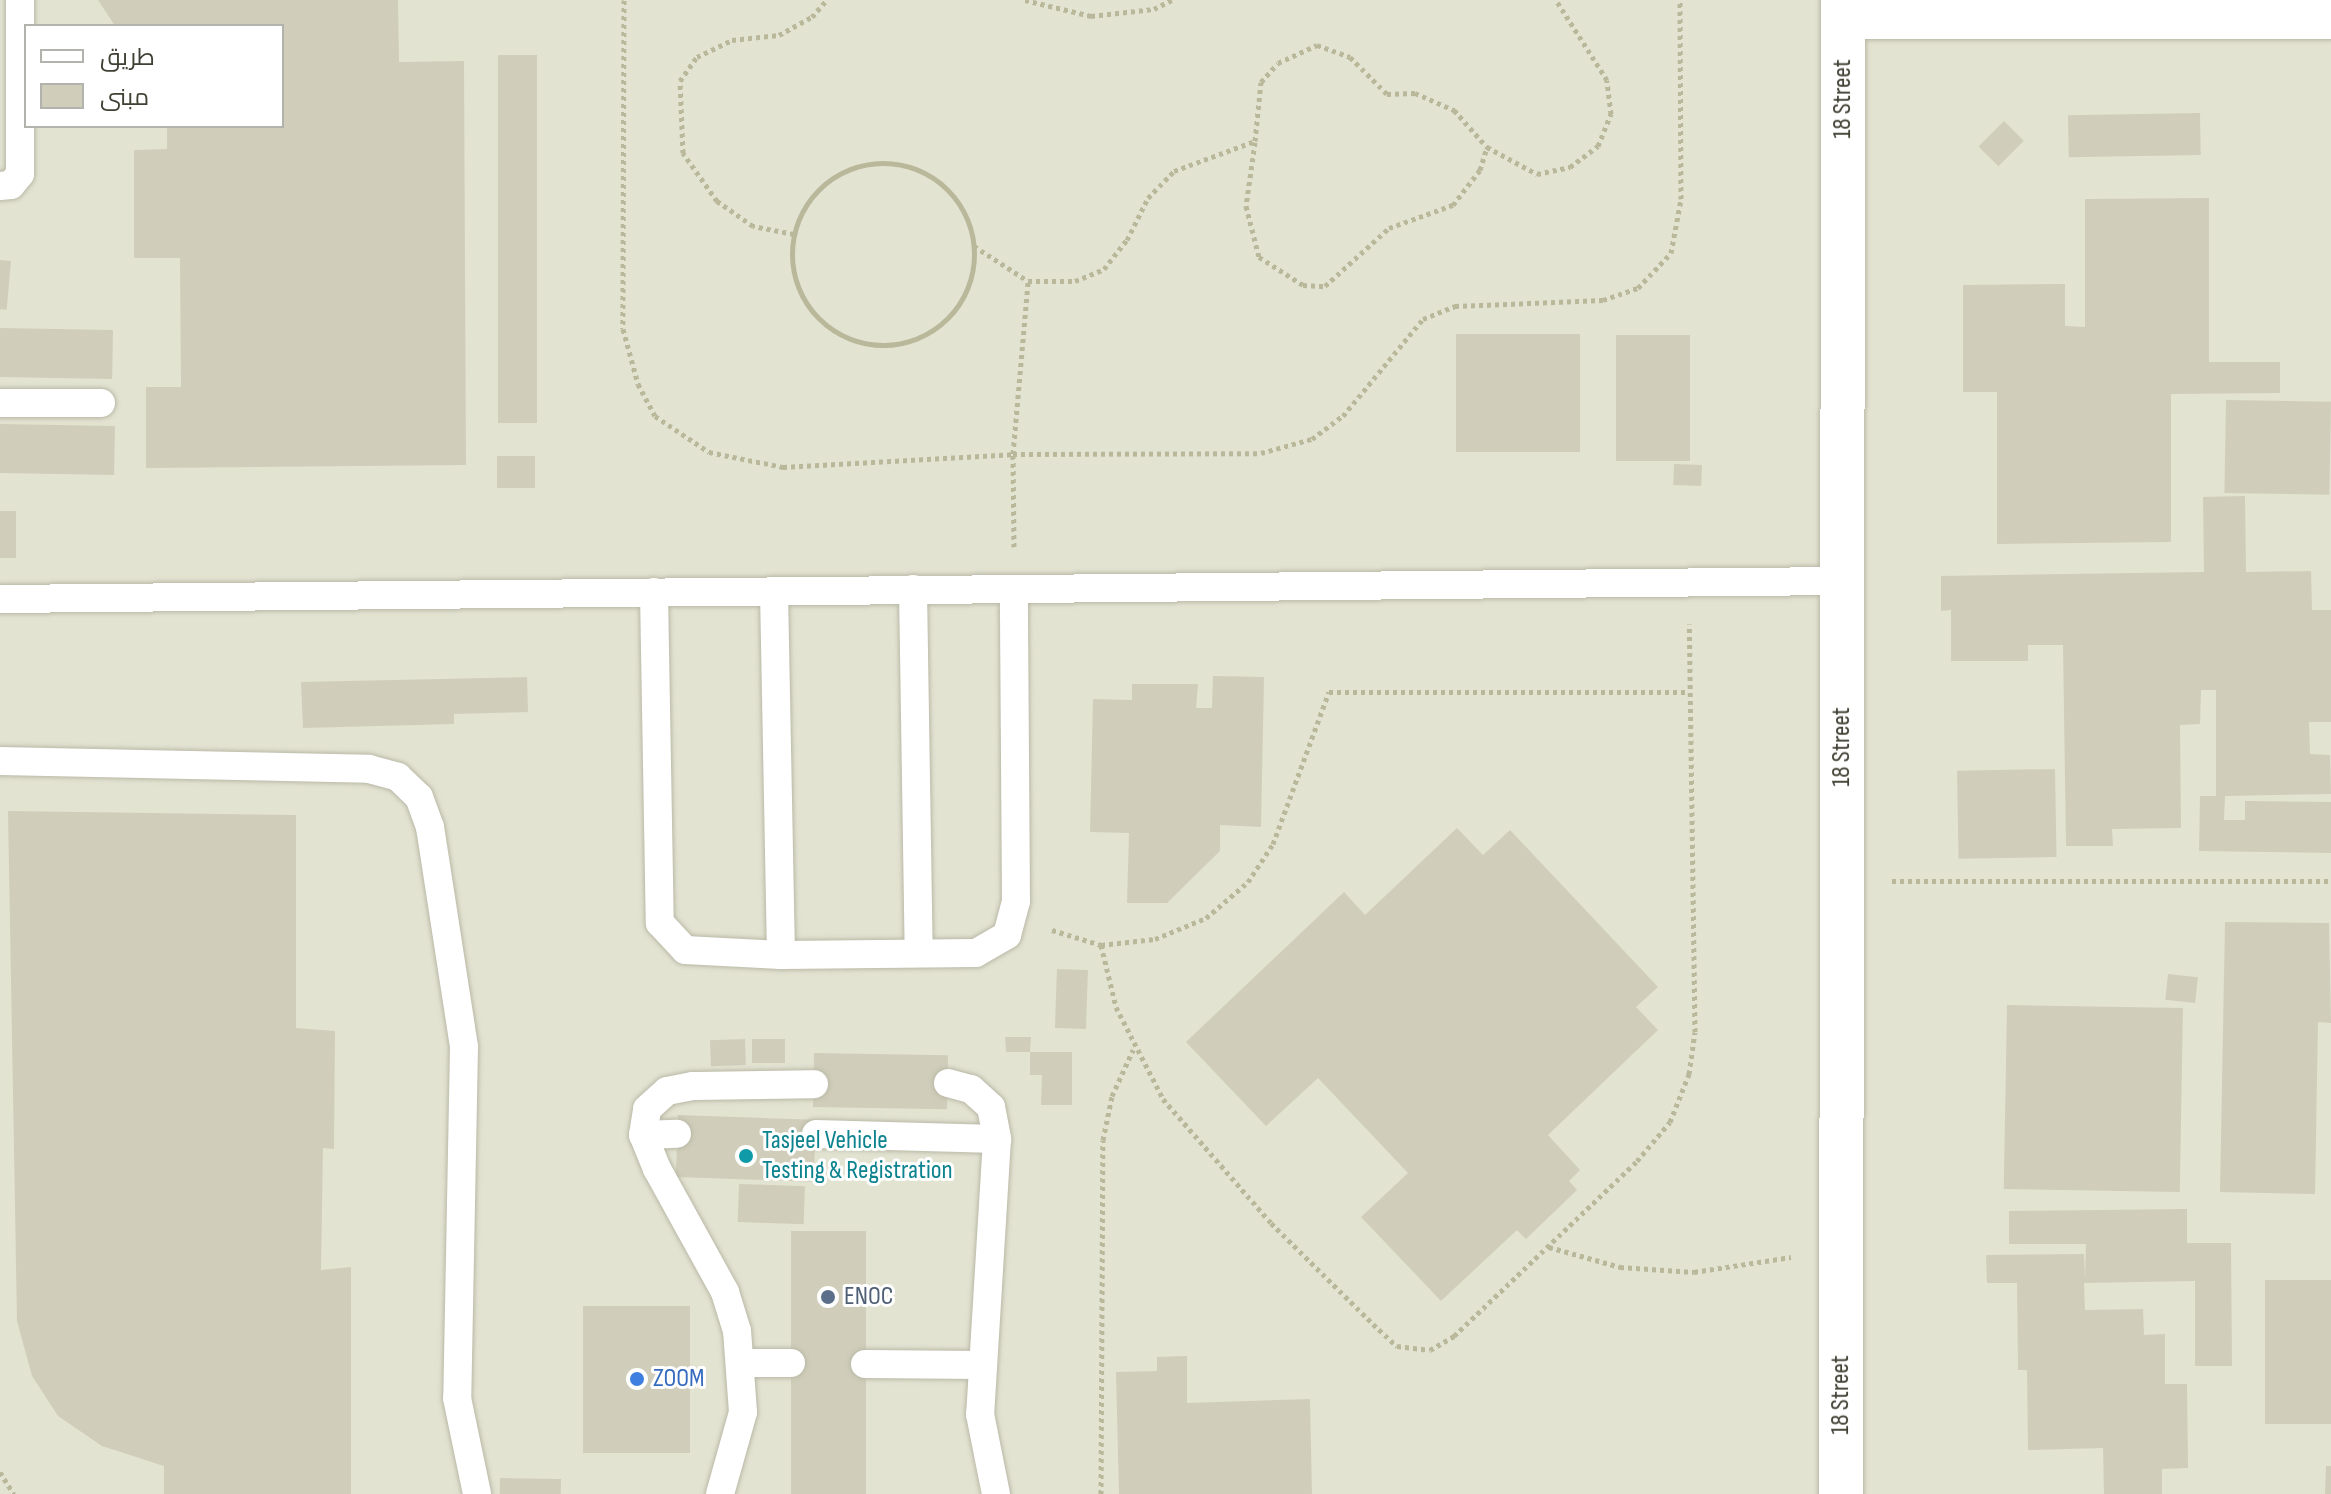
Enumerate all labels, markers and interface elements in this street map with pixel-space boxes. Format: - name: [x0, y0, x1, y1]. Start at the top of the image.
- legend: [24, 24, 284, 128]
- text: طريق: [100, 43, 155, 72]
- street label: 18 Street: [1827, 59, 1859, 139]
- text: مبنى: [100, 83, 149, 112]
- street label: 18 Street: [1826, 707, 1858, 787]
- place label: Tasjeel Vehicle Testing & Registration: [762, 1125, 953, 1186]
- marker: Tasjeel Vehicle Testing & Registration: [737, 1147, 755, 1165]
- place label: ENOC: [844, 1281, 893, 1313]
- marker: ENOC: [819, 1288, 837, 1306]
- street label: 18 Street: [1825, 1355, 1857, 1435]
- place label: ZOOM: [653, 1363, 705, 1395]
- marker: ZOOM: [628, 1370, 646, 1388]

